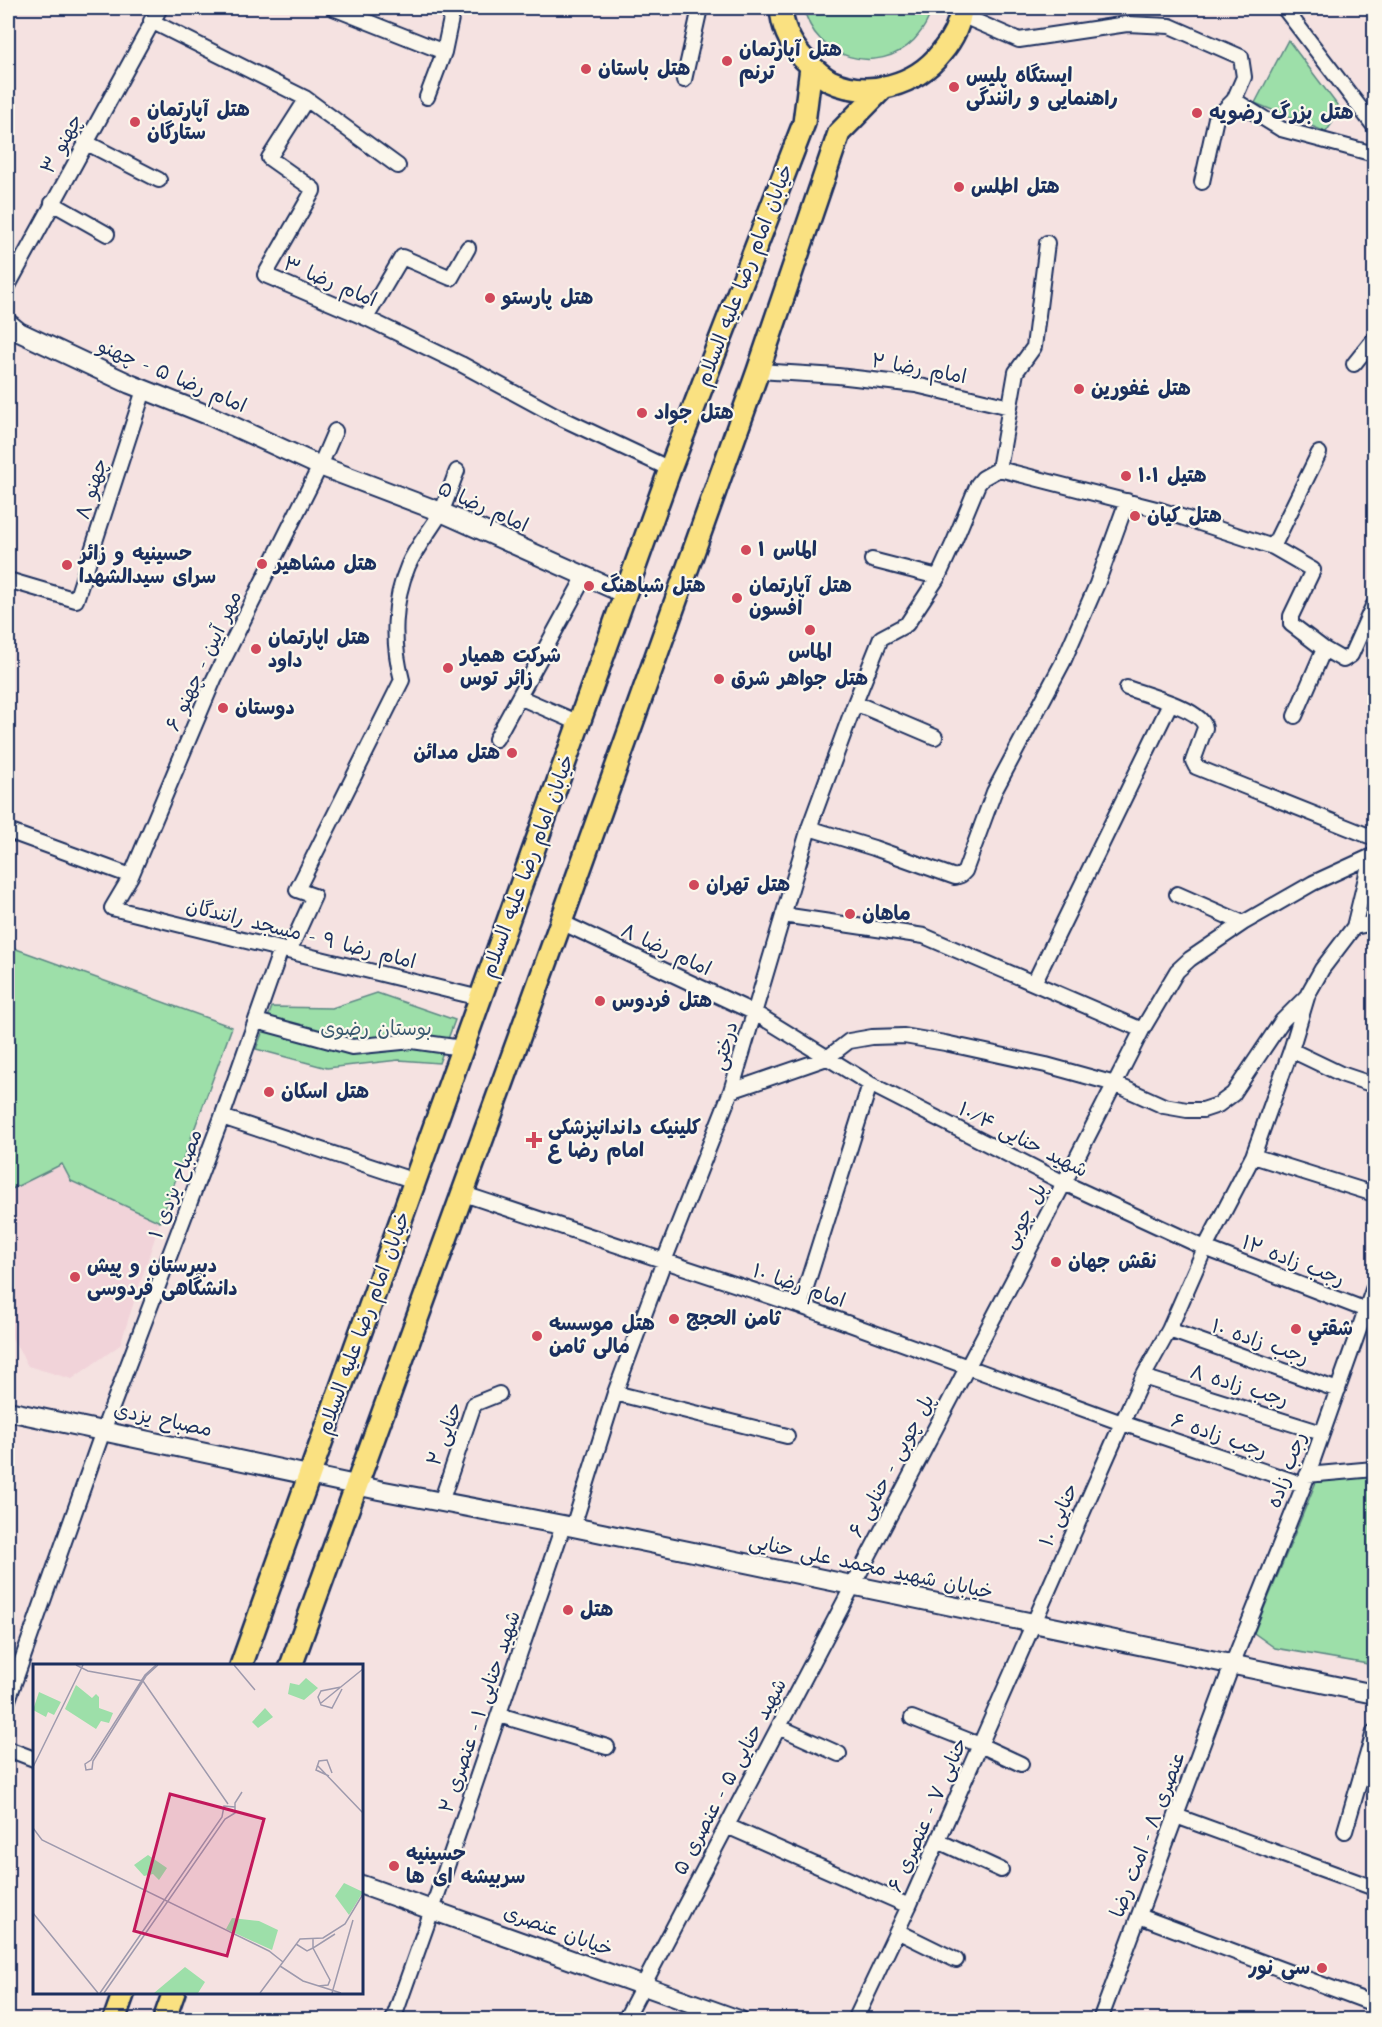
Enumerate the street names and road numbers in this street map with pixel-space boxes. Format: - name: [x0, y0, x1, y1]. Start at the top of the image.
- street label: چهنو ۳: [34, 109, 90, 179]
- street label: خیابان امام رضا علیه السلام: [690, 160, 800, 390]
- street label: امام رضا ۳: [279, 250, 381, 314]
- street label: امام رضا ۵ - چهنو: [92, 332, 251, 420]
- street label: امام رضا ۲: [869, 347, 969, 391]
- street label: چهنو ۸: [69, 455, 115, 523]
- street label: امام رضا ۵: [433, 475, 533, 539]
- street label: مهر آیین - چهنو ۶: [159, 586, 249, 736]
- street label: خیابان امام رضا علیه السلام: [475, 750, 581, 982]
- street label: امام رضا ۹ - مسجد رانندگان: [183, 892, 419, 976]
- street label: امام رضا ۸: [616, 917, 716, 983]
- street label: درختی: [705, 1018, 745, 1074]
- street label: شهید حنایی ۱۰/۴: [953, 1095, 1093, 1185]
- street label: مصباح یزدی ۱: [142, 1125, 210, 1243]
- street label: پل چوبی: [996, 1178, 1054, 1254]
- street label: خیابان امام رضا علیه السلام: [311, 1207, 417, 1439]
- street label: رجب زاده ۱۲: [1238, 1229, 1348, 1293]
- street label: امام رضا ۱۰: [749, 1257, 849, 1315]
- street label: رجب زاده ۱۰: [1208, 1312, 1312, 1372]
- street label: رجب زاده ۸: [1186, 1358, 1292, 1414]
- street label: پل چوبی - حنایی ۶: [842, 1389, 942, 1543]
- street label: مصباح یزدی: [111, 1396, 215, 1444]
- street label: حنایی ۲: [420, 1398, 470, 1470]
- street label: رجب زاده ۶: [1167, 1407, 1271, 1465]
- street label: رجب زاده: [1260, 1428, 1314, 1512]
- street label: حنایی ۱۰: [1033, 1479, 1085, 1551]
- street label: خیابان شهید محمد علی حنایی: [746, 1527, 996, 1607]
- street label: شهید حنایی ۱ - عنصری ۲: [432, 1607, 528, 1817]
- street label: شهید حنایی ۵ - عنصری ۵: [666, 1674, 794, 1880]
- street label: حنایی ۷ - عنصری ۶: [881, 1733, 975, 1897]
- street label: عنصری ۸ - امت رضا: [1104, 1748, 1192, 1922]
- street label: خیابان عنصری: [499, 1898, 617, 1964]

